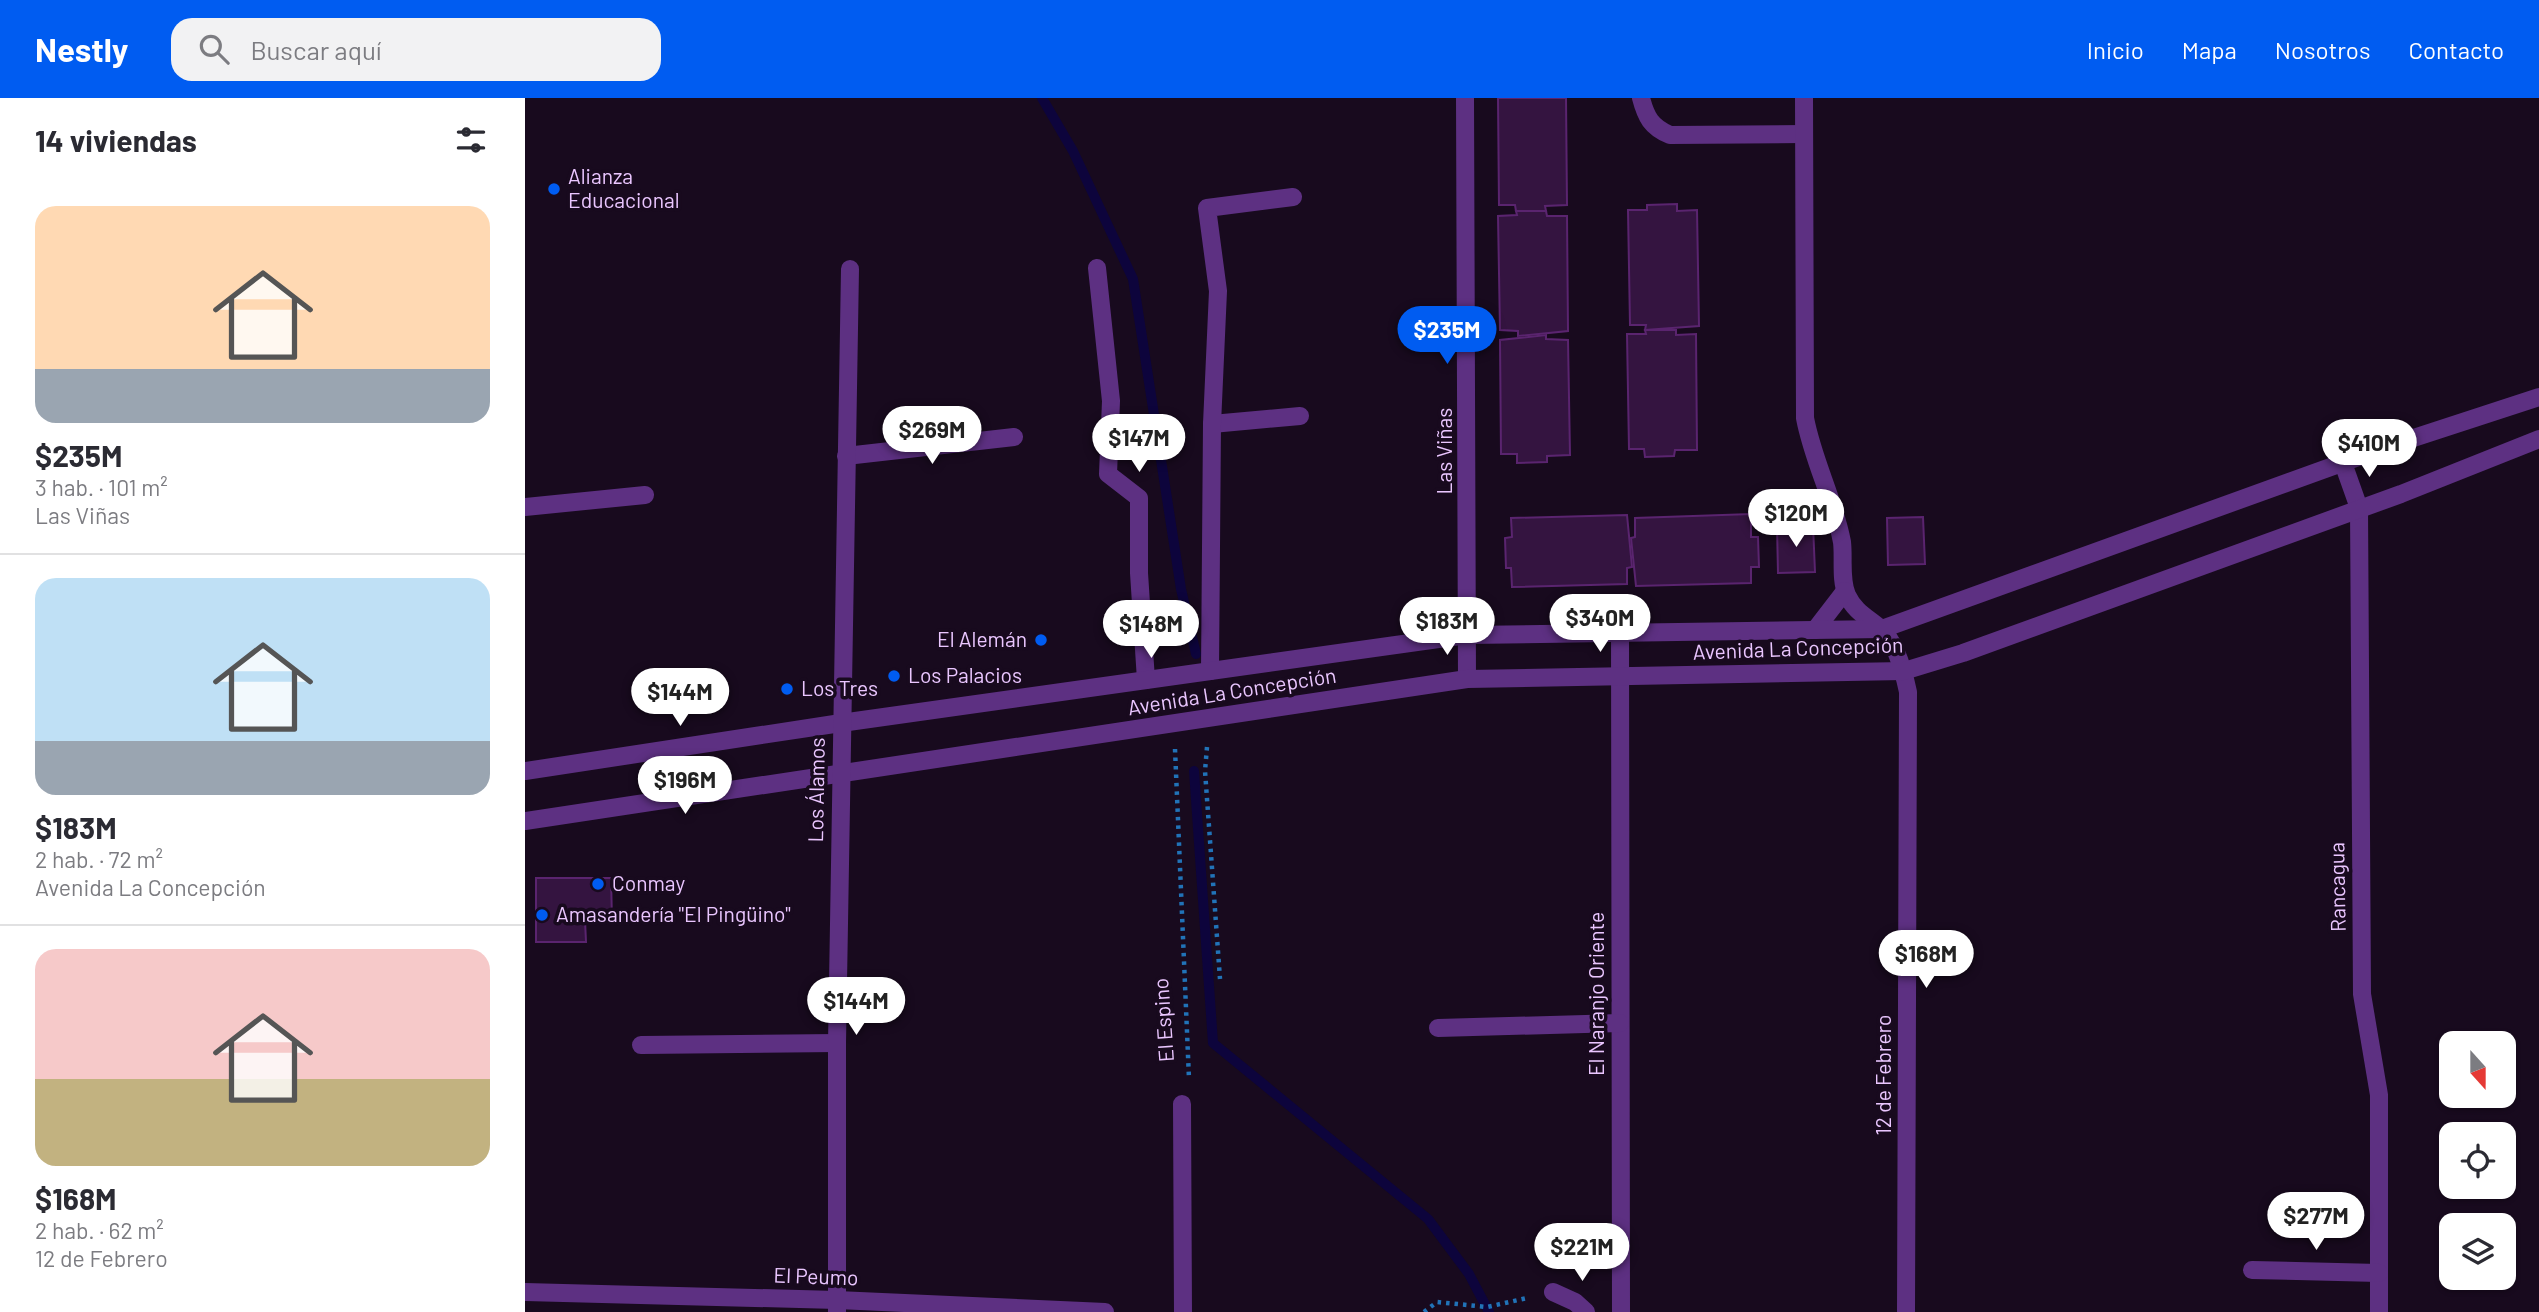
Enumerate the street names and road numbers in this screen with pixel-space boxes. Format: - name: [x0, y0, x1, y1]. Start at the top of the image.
- street label: Las Viñas: [1431, 408, 1456, 494]
- street label: Avenida La Concepción: [1692, 631, 1904, 664]
- street label: Avenida La Concepción: [1126, 662, 1338, 719]
- street label: Los Álamos: [802, 737, 829, 843]
- street label: Rancagua: [2323, 842, 2350, 932]
- street label: El Naranjo Oriente: [1583, 912, 1608, 1076]
- street label: El Espino: [1147, 977, 1178, 1063]
- street label: 12 de Febrero: [1870, 1014, 1895, 1136]
- street label: El Peumo: [773, 1262, 859, 1289]

